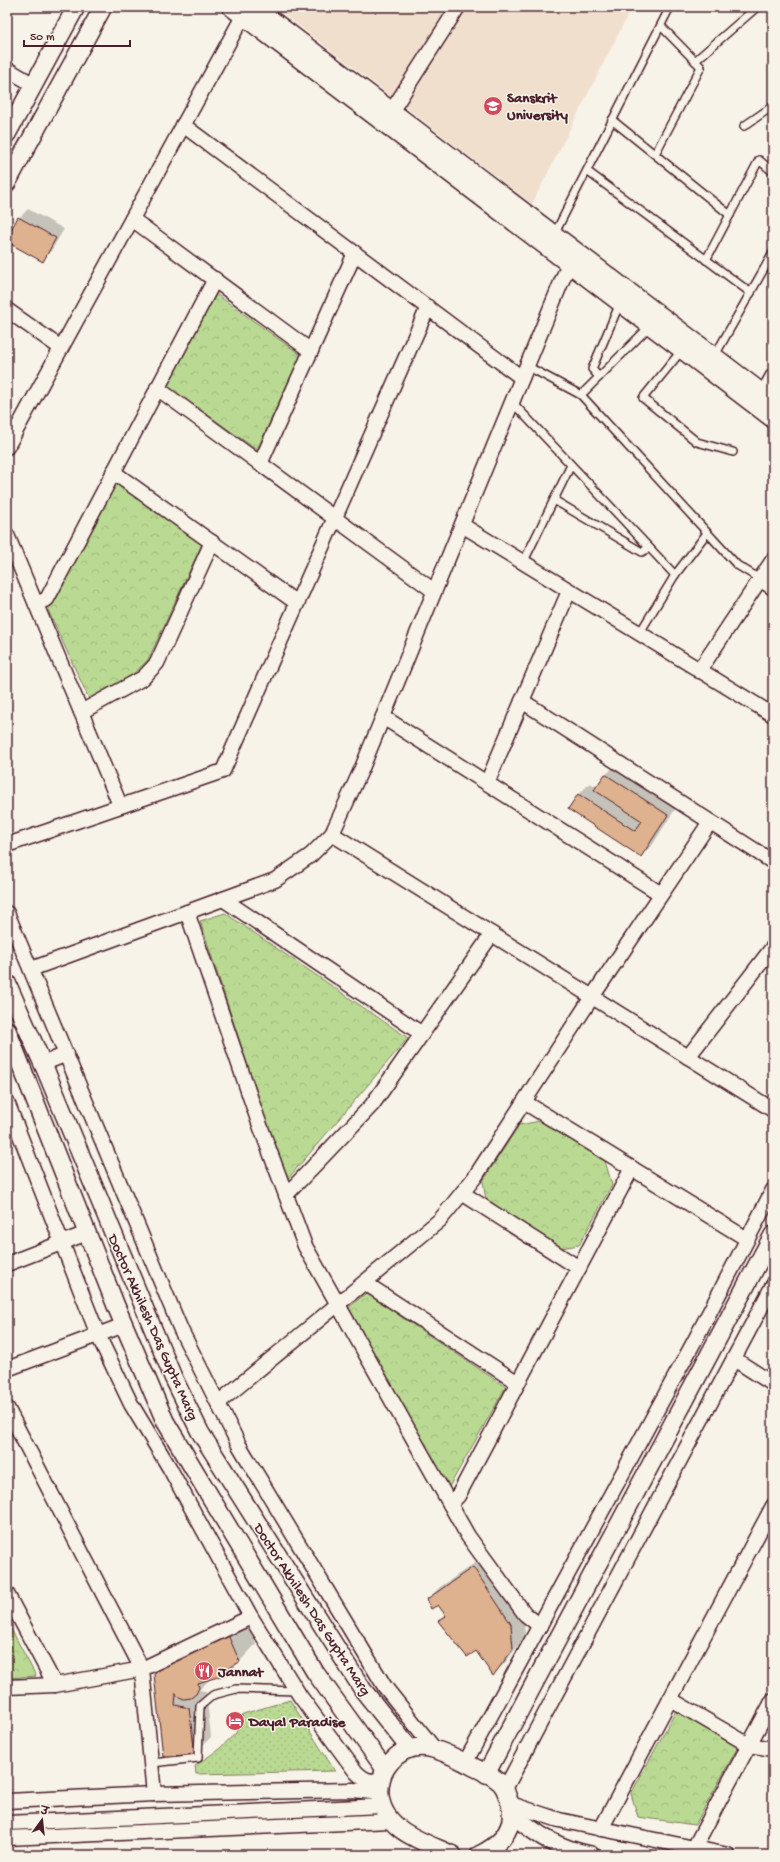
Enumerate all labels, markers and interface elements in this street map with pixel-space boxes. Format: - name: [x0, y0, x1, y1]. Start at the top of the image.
- scale bar: [24, 22, 130, 48]
- text: 50 m: [30, 31, 55, 45]
- place label: Sanskrit University: [507, 90, 569, 125]
- school or university icon: Sanskrit University: [482, 95, 504, 117]
- street label: Doctor Akhilesh Das Gupta Marg: [102, 1231, 201, 1424]
- street label: Doctor Akhilesh Das Gupta Marg: [248, 1520, 374, 1700]
- restaurant icon: Jannat: [193, 1660, 215, 1682]
- place label: Jannat: [217, 1664, 265, 1682]
- hotel icon: Dayal Paradise: [224, 1710, 246, 1732]
- place label: Dayal Paradise: [247, 1714, 346, 1732]
- north arrow: [22, 1800, 62, 1840]
- text: उ: [38, 1804, 51, 1819]

